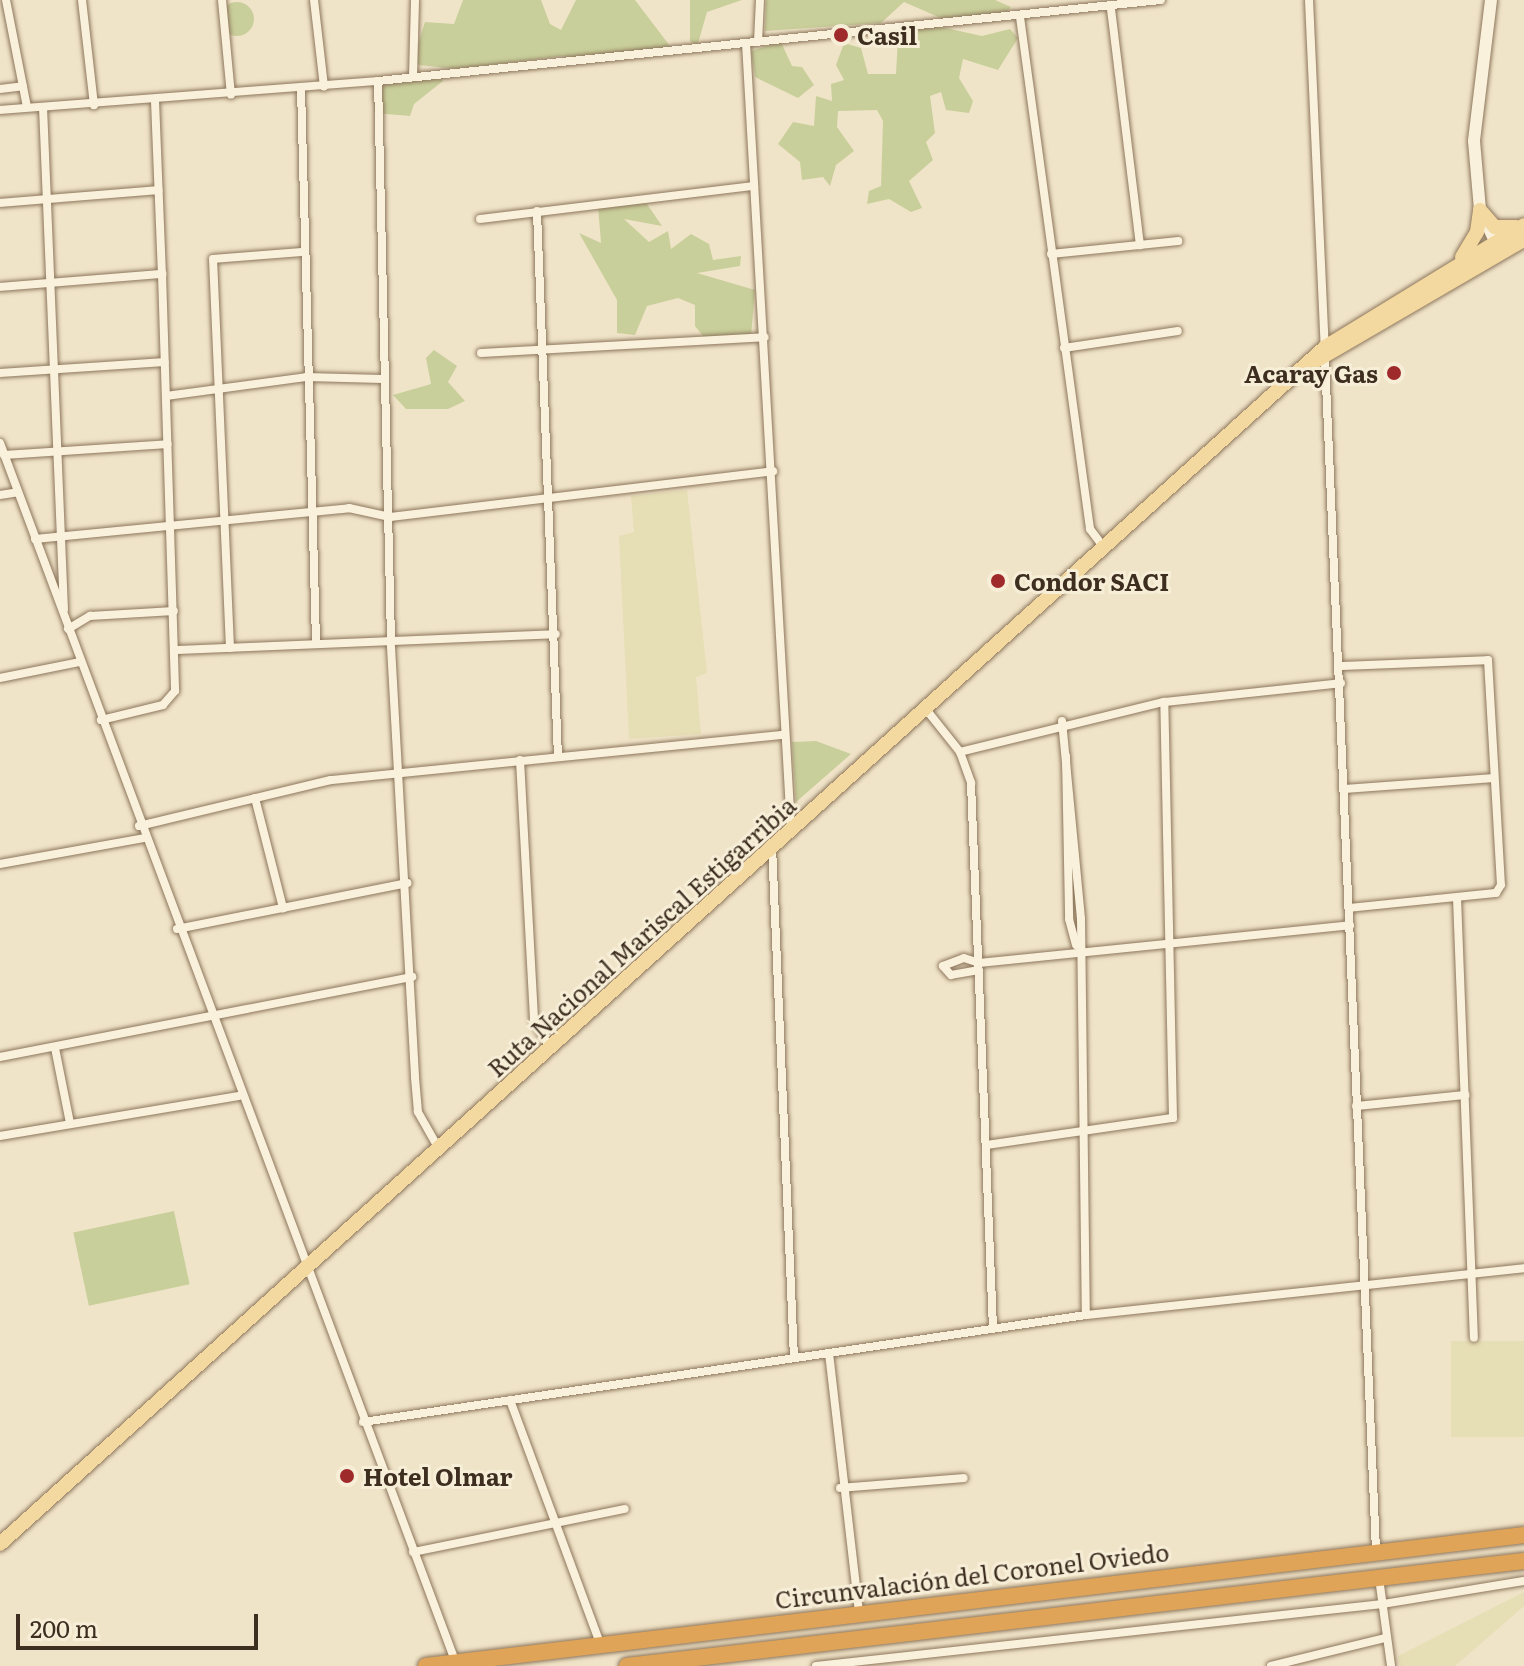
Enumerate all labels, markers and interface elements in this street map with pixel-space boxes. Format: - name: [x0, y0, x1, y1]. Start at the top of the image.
- place label: Casil: [857, 21, 917, 49]
- marker: Casil: [832, 26, 850, 44]
- place label: Acaray Gas: [1244, 359, 1378, 387]
- marker: Acaray Gas: [1385, 364, 1403, 382]
- place label: Condor SACI: [1014, 567, 1169, 595]
- marker: Condor SACI: [989, 572, 1007, 590]
- street label: Ruta Nacional Mariscal Estigarribia: [481, 790, 801, 1082]
- place label: Hotel Olmar: [363, 1462, 513, 1490]
- marker: Hotel Olmar: [338, 1467, 356, 1485]
- street label: Circunvalación del Coronel Oviedo: [773, 1537, 1171, 1613]
- scale bar: [20, 1598, 262, 1648]
- text: 200 m: [30, 1610, 98, 1645]

